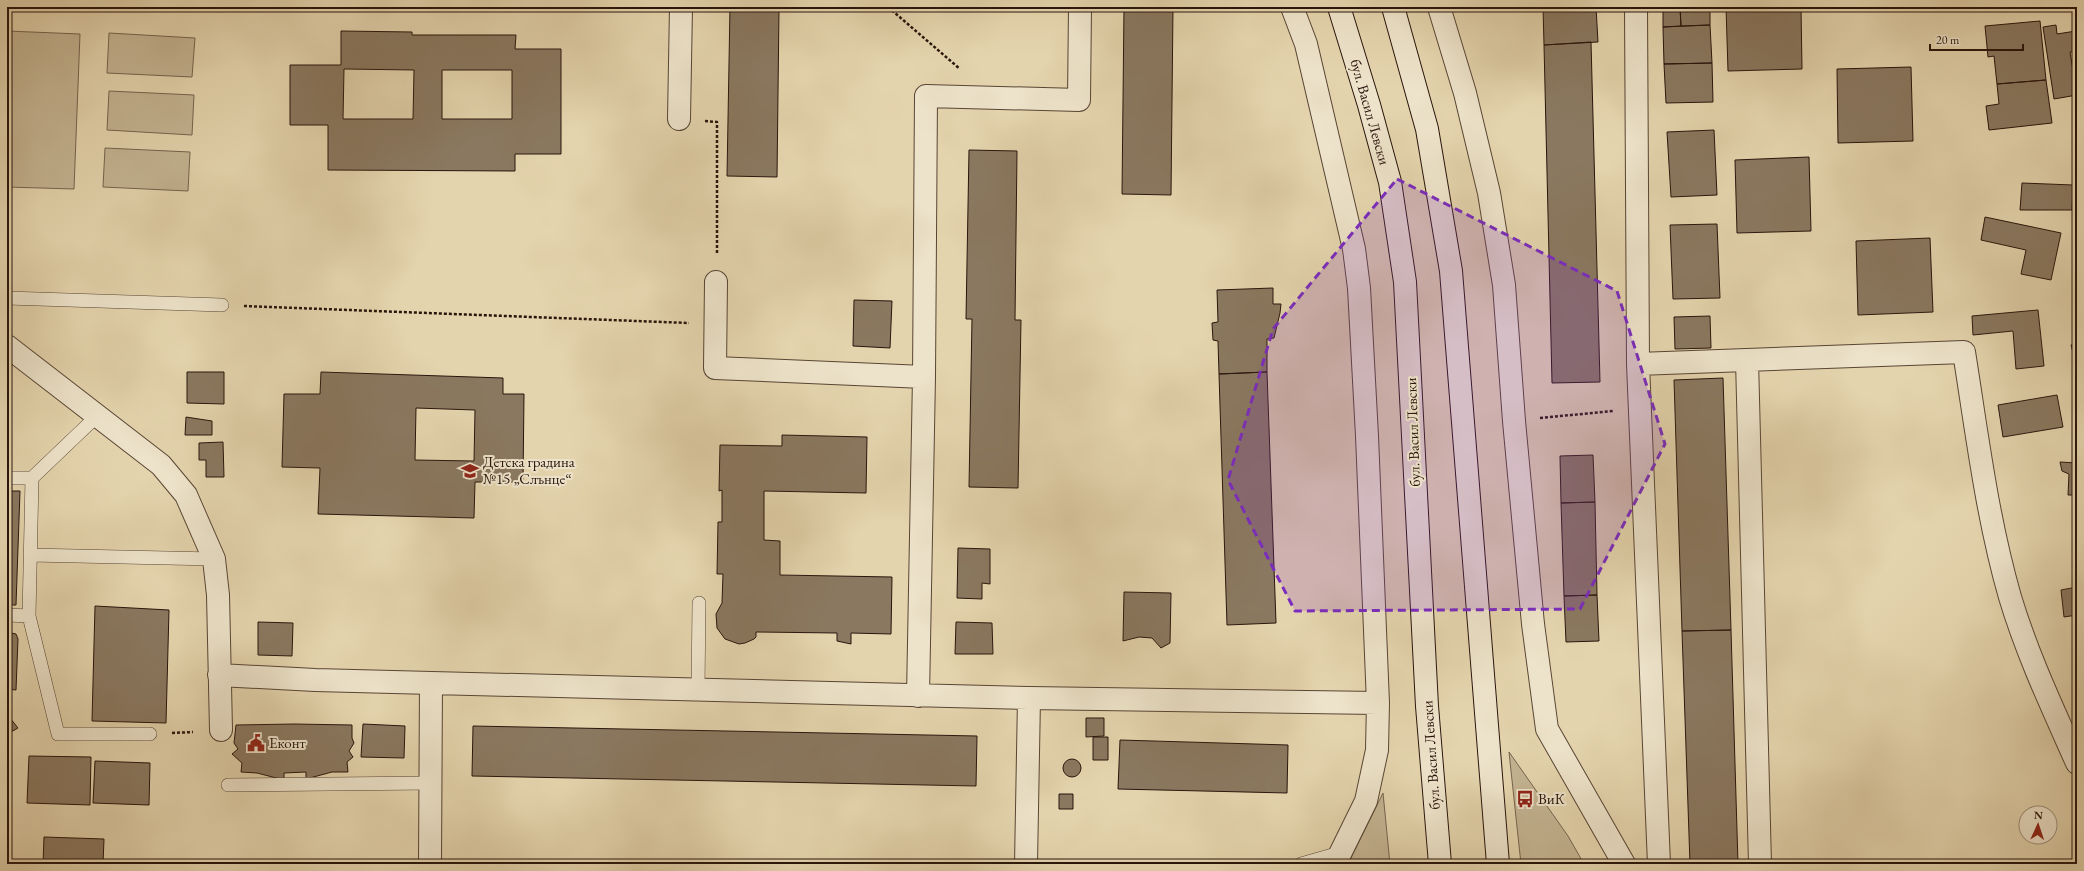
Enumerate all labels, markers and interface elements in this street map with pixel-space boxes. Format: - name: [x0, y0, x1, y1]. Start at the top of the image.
- scale bar: [1930, 26, 2023, 52]
- text: 20 m: [1936, 32, 1960, 48]
- street label: бул. Васил Левски: [1346, 57, 1395, 167]
- street label: бул. Васил Левски: [1401, 377, 1424, 487]
- place label: Детска градина №15 „Слънце“: [483, 452, 575, 488]
- school or university icon: Детска градина №15 „Слънце“: [460, 461, 480, 481]
- street label: бул. Васил Левски: [1417, 700, 1444, 810]
- public building icon: Еконт: [246, 733, 266, 753]
- place label: Еконт: [269, 733, 306, 752]
- bus stop icon: ВиК: [1515, 789, 1535, 809]
- place label: ВиК: [1538, 789, 1565, 808]
- north arrow: [2018, 805, 2058, 845]
- text: N: [2034, 808, 2043, 822]

